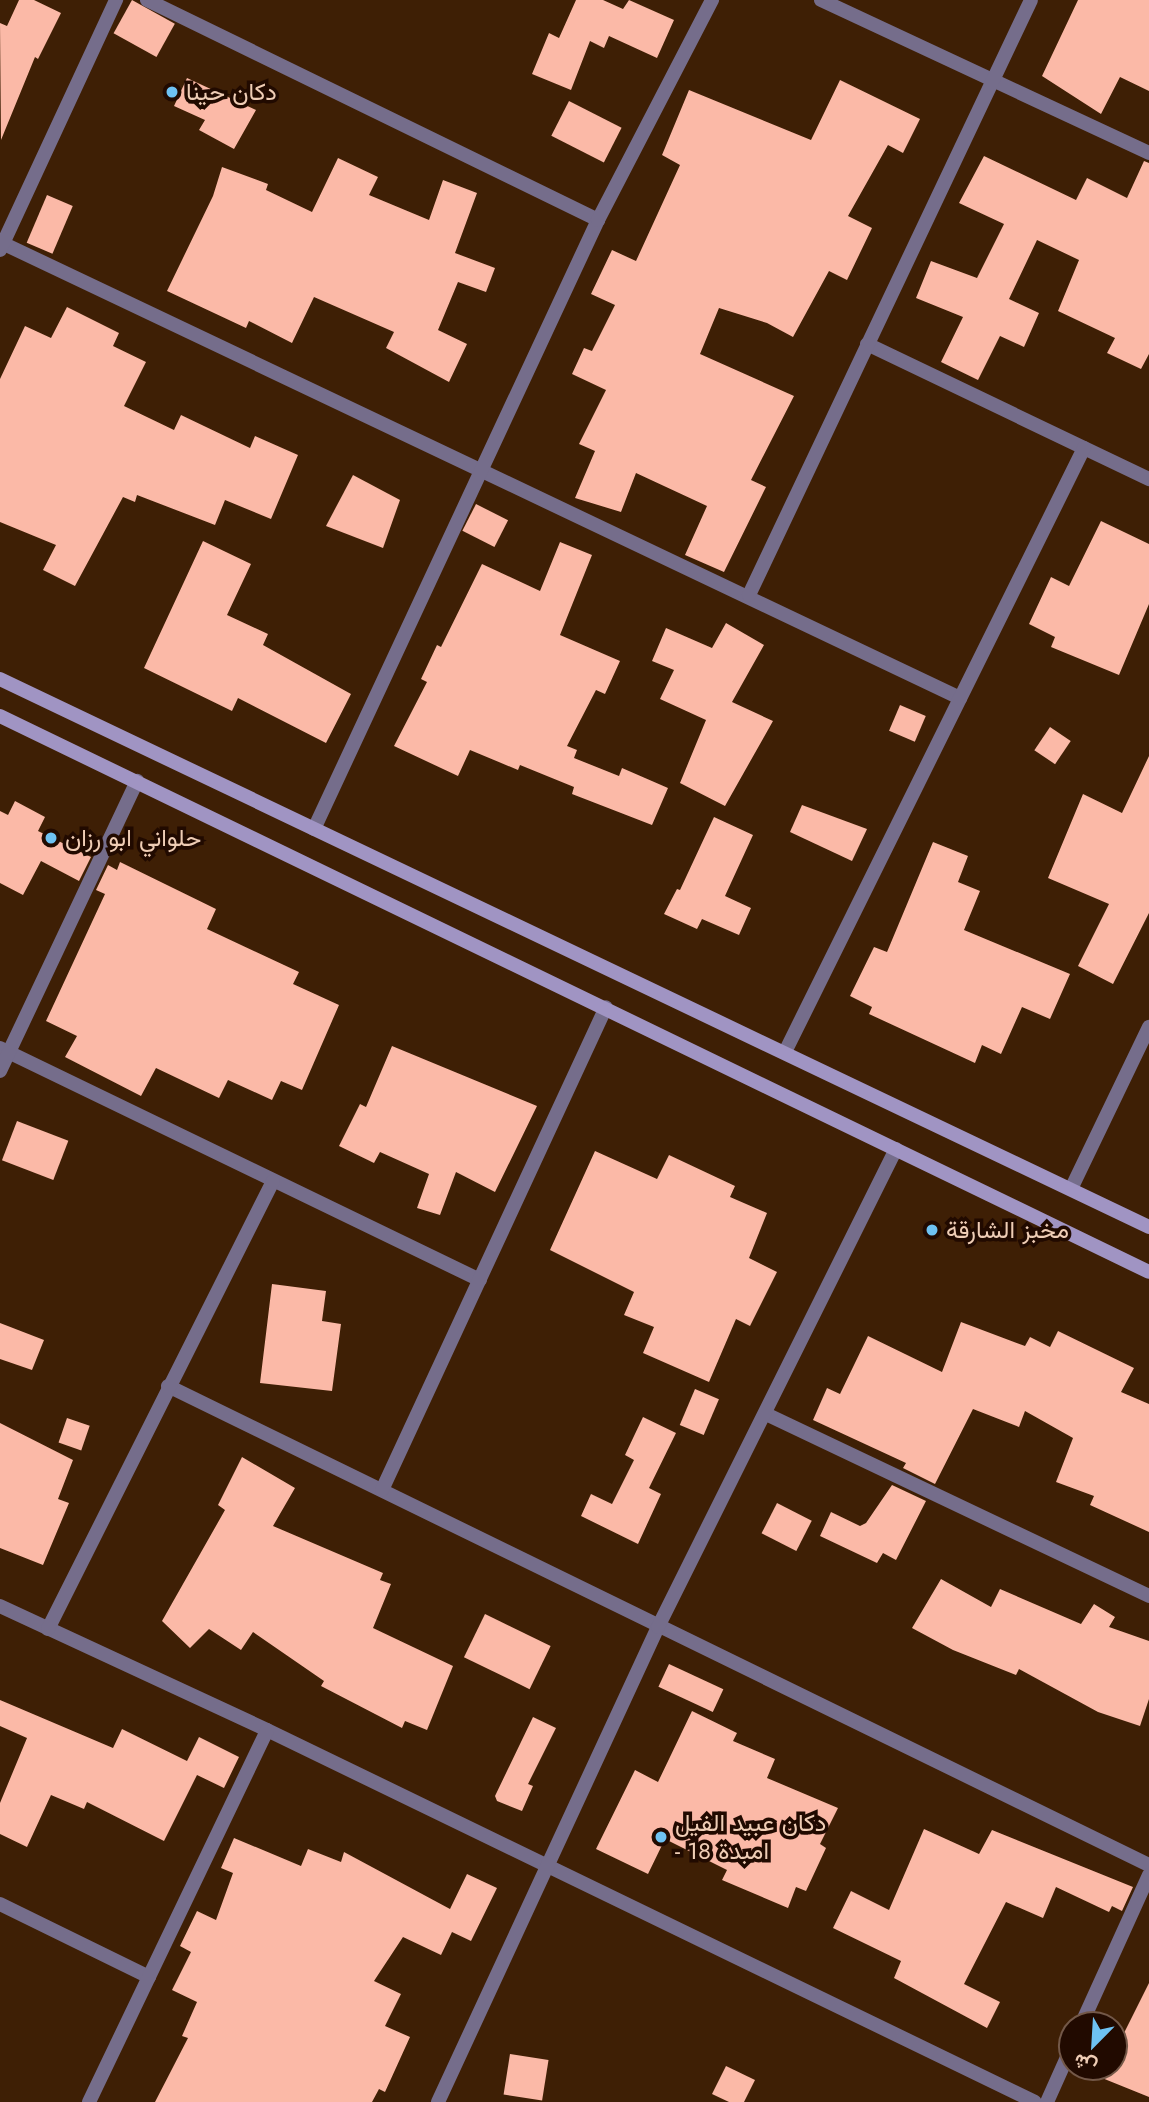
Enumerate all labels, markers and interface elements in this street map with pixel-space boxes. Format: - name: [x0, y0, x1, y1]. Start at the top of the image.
- place label: دكان حينا: [186, 78, 277, 106]
- marker: دكان حينا: [164, 84, 180, 100]
- place label: حلواني ابو رزان: [65, 824, 201, 852]
- marker: حلواني ابو رزان: [43, 830, 59, 846]
- place label: مخبز الشارقة: [946, 1216, 1069, 1244]
- marker: مخبز الشارقة: [924, 1222, 940, 1238]
- place label: دكان عبيد الفيل - امبدة 18: [675, 1809, 826, 1865]
- marker: دكان عبيد الفيل - امبدة 18: [653, 1829, 669, 1845]
- north arrow: [1058, 2011, 1128, 2081]
- text: ش: [1069, 2047, 1101, 2081]

